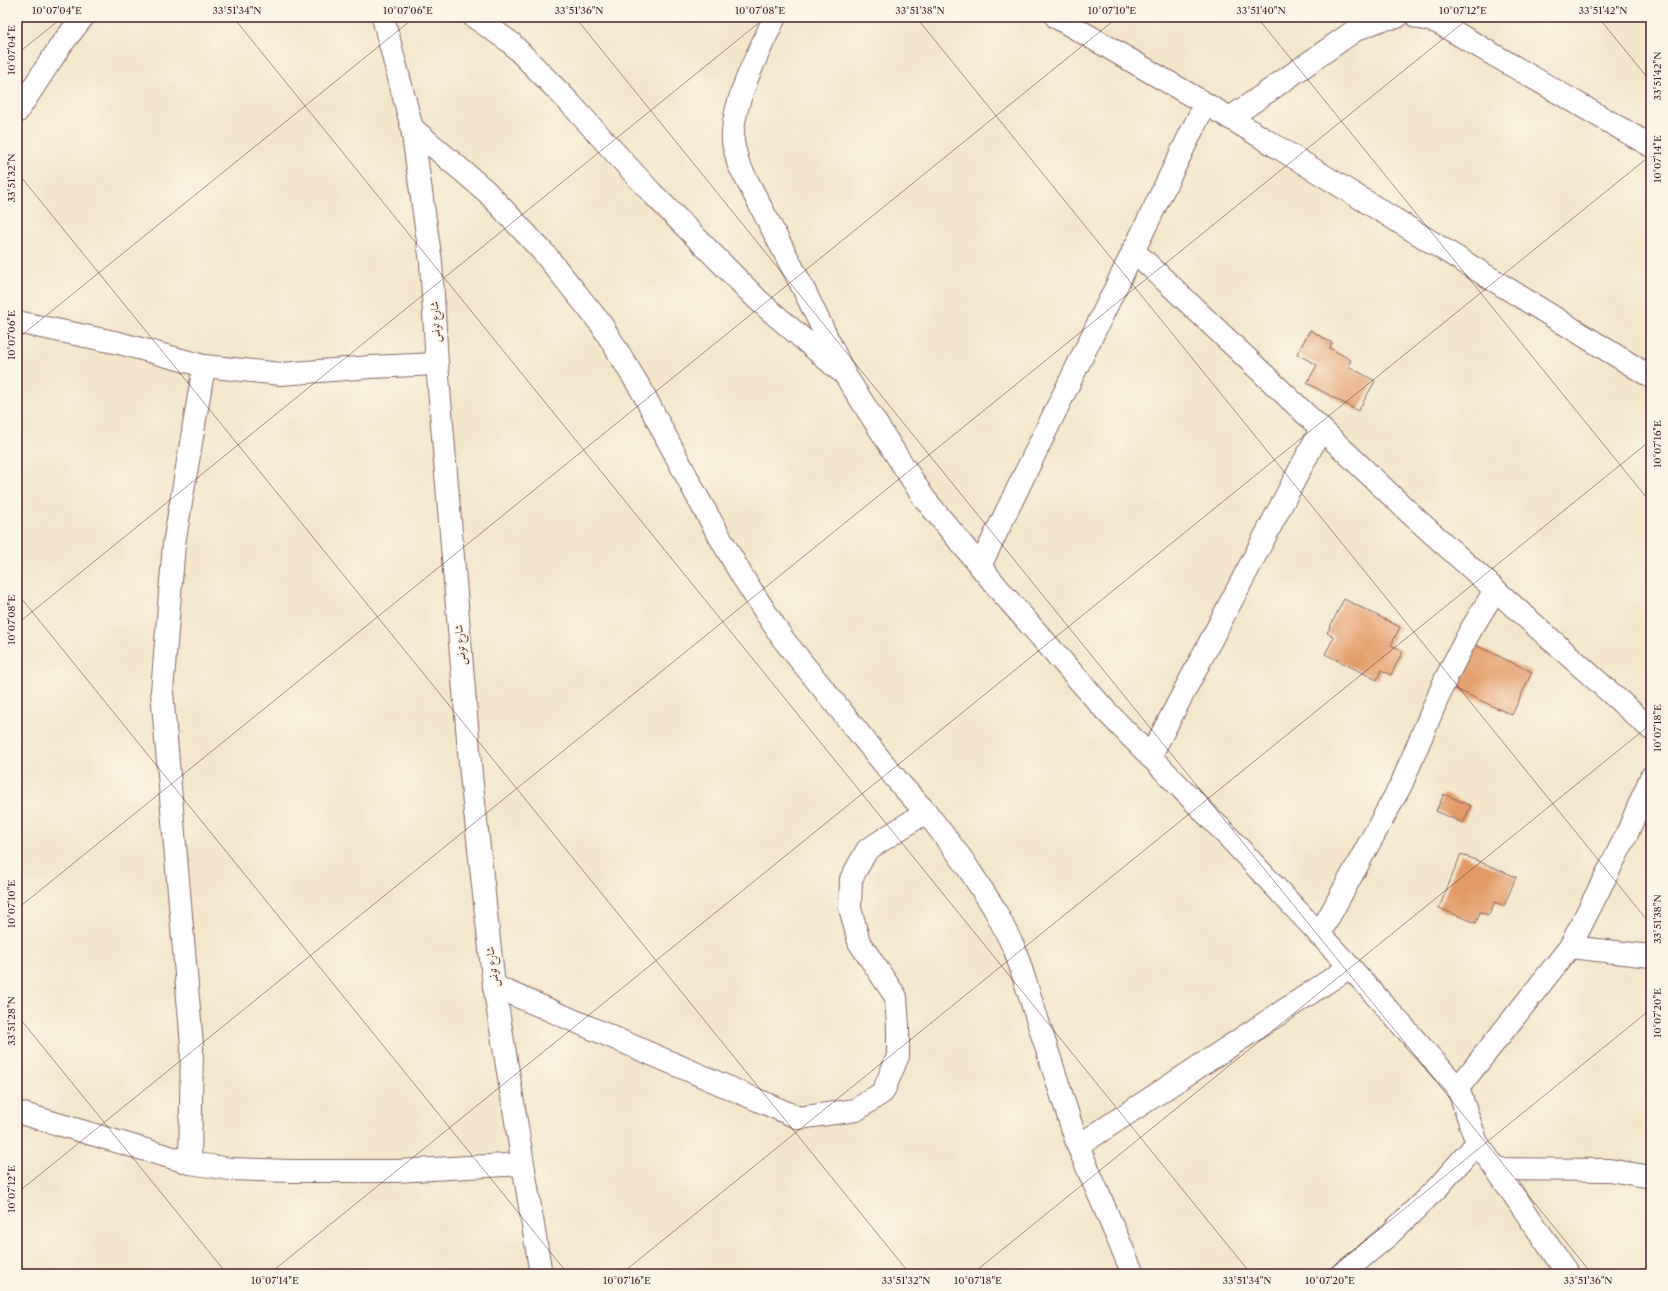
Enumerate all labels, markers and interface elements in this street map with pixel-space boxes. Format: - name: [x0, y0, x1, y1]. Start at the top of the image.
- text: 10°07'04"E: [32, 4, 82, 17]
- text: 33°51'34"N: [212, 4, 262, 17]
- text: 10°07'06"E: [383, 4, 433, 17]
- text: 33°51'36"N: [554, 4, 604, 17]
- text: 10°07'08"E: [735, 4, 785, 17]
- text: 33°51'38"N: [895, 4, 945, 17]
- text: 10°07'10"E: [1088, 4, 1136, 17]
- text: 33°51'40"N: [1236, 4, 1286, 17]
- text: 10°07'12"E: [1439, 4, 1487, 17]
- text: 33°51'42"N: [1579, 4, 1628, 17]
- text: 10°07'04"E: [5, 25, 18, 75]
- text: 33°51'42"N: [1651, 52, 1664, 101]
- text: 10°07'14"E: [1651, 135, 1664, 183]
- text: 33°51'32"N: [5, 153, 18, 203]
- street label: شارع تونس: [427, 301, 446, 343]
- text: 10°07'06"E: [5, 310, 18, 360]
- text: 10°07'16"E: [1651, 420, 1664, 468]
- text: 10°07'08"E: [5, 595, 18, 645]
- street label: شارع تونس: [451, 624, 472, 666]
- text: 10°07'18"E: [1651, 704, 1664, 752]
- text: 10°07'10"E: [5, 880, 18, 928]
- text: 33°51'38"N: [1651, 894, 1664, 944]
- street label: شارع تونس: [483, 945, 504, 988]
- text: 10°07'20"E: [1651, 988, 1664, 1038]
- text: 33°51'28"N: [5, 996, 18, 1046]
- text: 10°07'12"E: [5, 1165, 18, 1213]
- text: 10°07'14"E: [251, 1274, 299, 1287]
- text: 10°07'16"E: [603, 1274, 651, 1287]
- text: 33°51'32"N: [881, 1274, 931, 1287]
- text: 10°07'18"E: [954, 1274, 1002, 1287]
- text: 33°51'34"N: [1222, 1274, 1272, 1287]
- text: 10°07'20"E: [1305, 1274, 1355, 1287]
- text: 33°51'36"N: [1563, 1274, 1613, 1287]

